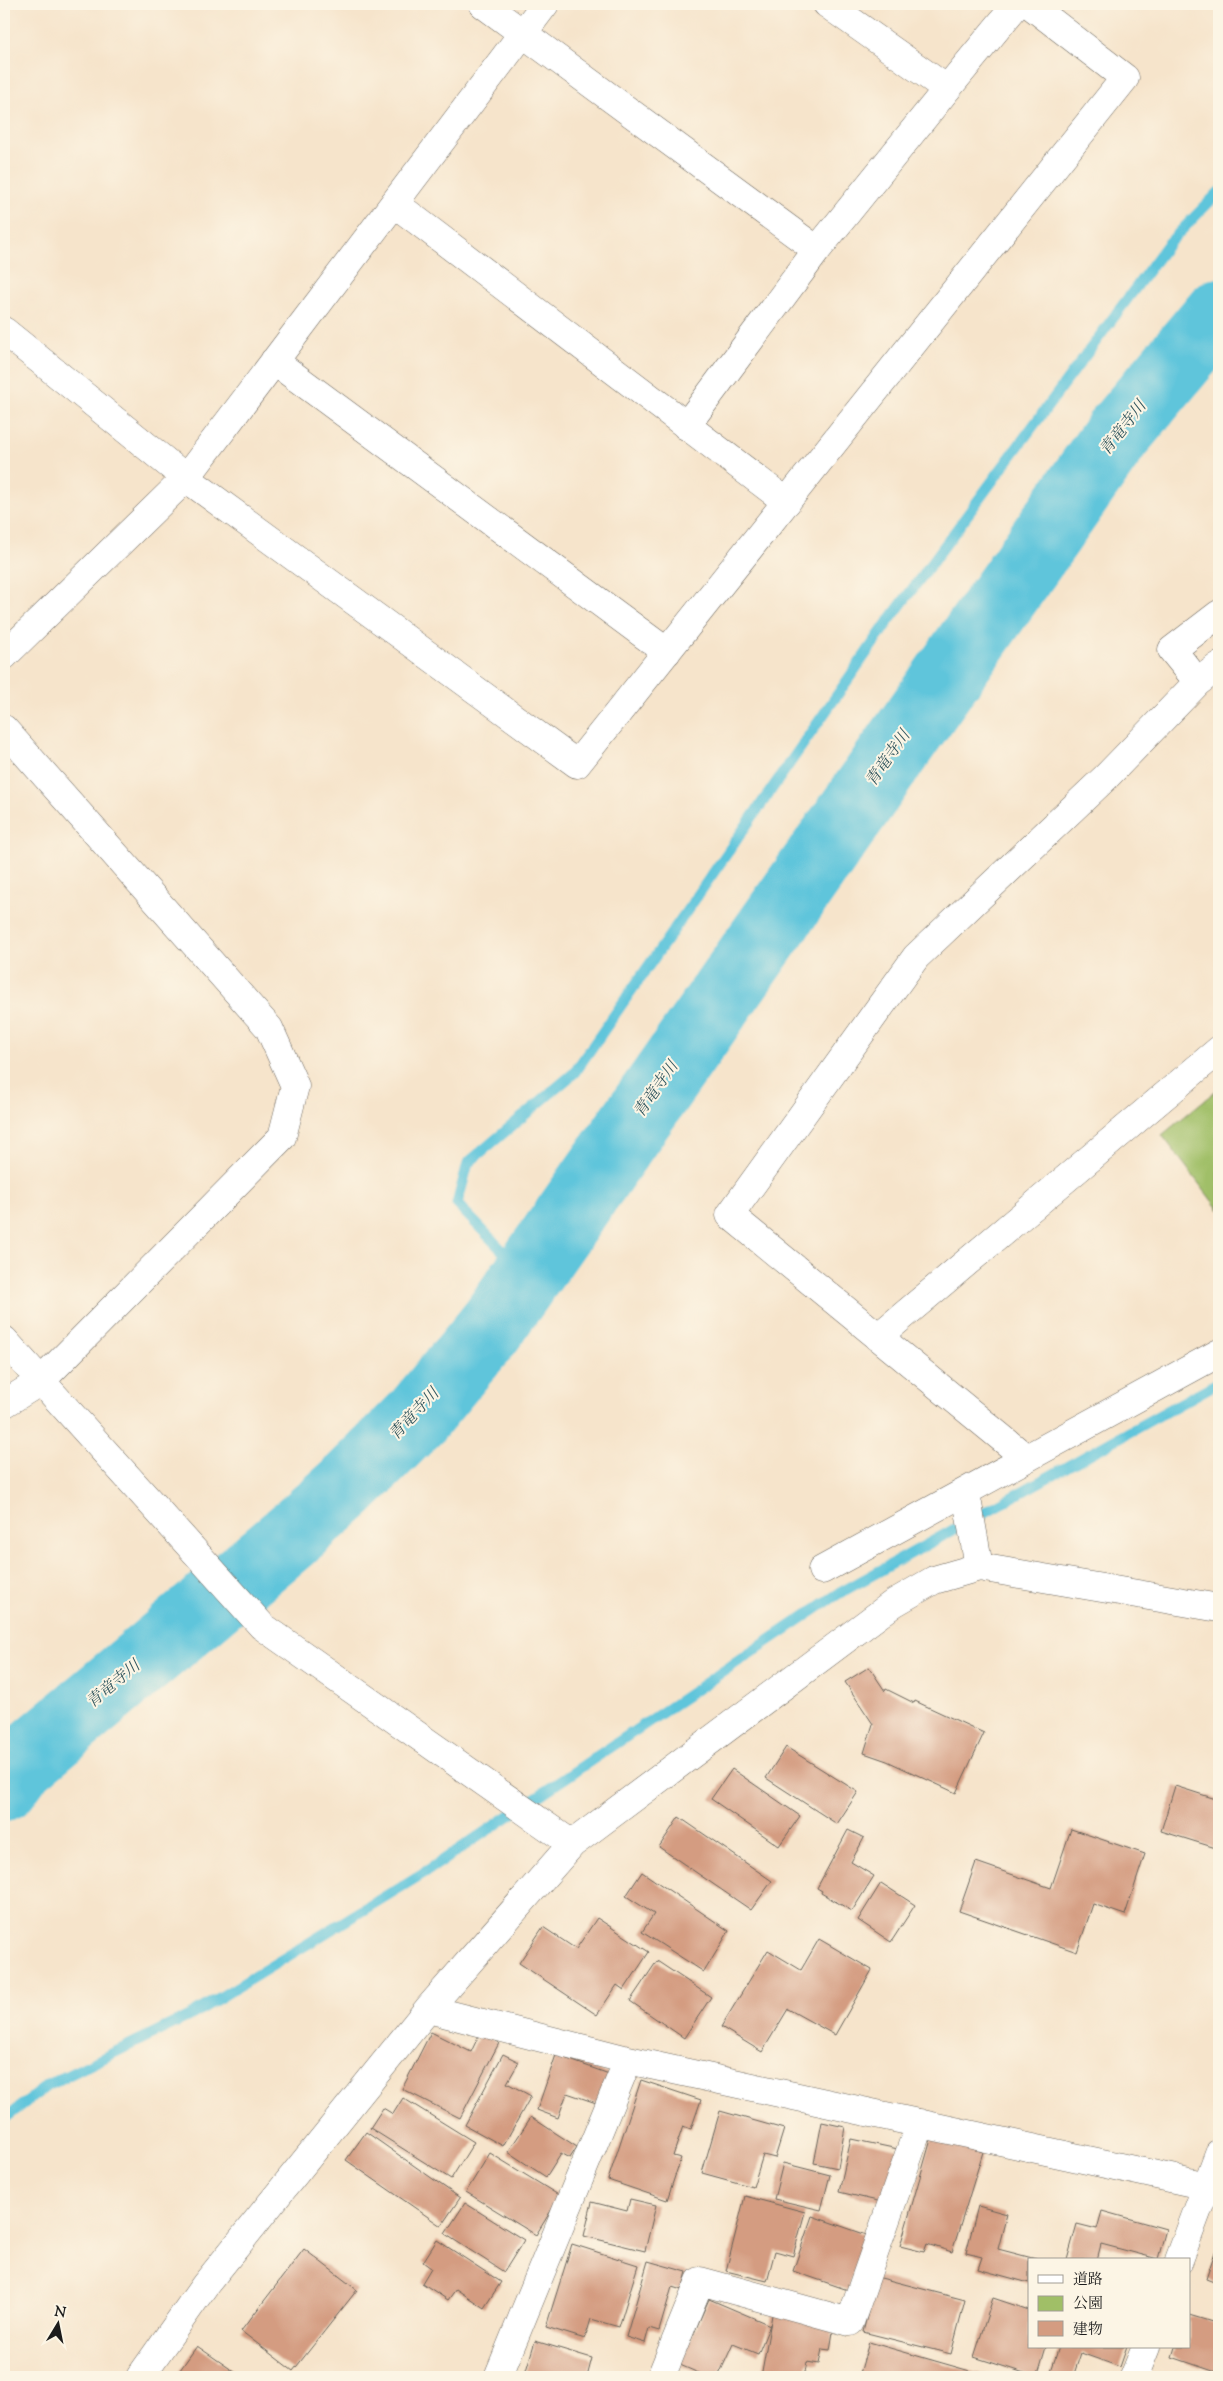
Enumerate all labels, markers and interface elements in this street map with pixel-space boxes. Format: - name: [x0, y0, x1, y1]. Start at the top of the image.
- water label: 青竜寺川: [1095, 395, 1154, 461]
- water label: 青竜寺川: [861, 725, 918, 792]
- water label: 青竜寺川: [629, 1056, 686, 1123]
- water label: 青竜寺川: [385, 1382, 447, 1446]
- water label: 青竜寺川: [82, 1654, 147, 1714]
- legend: [1028, 2258, 1190, 2348]
- text: 道路: [1073, 2270, 1103, 2291]
- text: 公園: [1073, 2294, 1103, 2315]
- north arrow: [32, 2298, 82, 2348]
- text: N: [53, 2302, 67, 2324]
- text: 建物: [1073, 2320, 1103, 2341]

